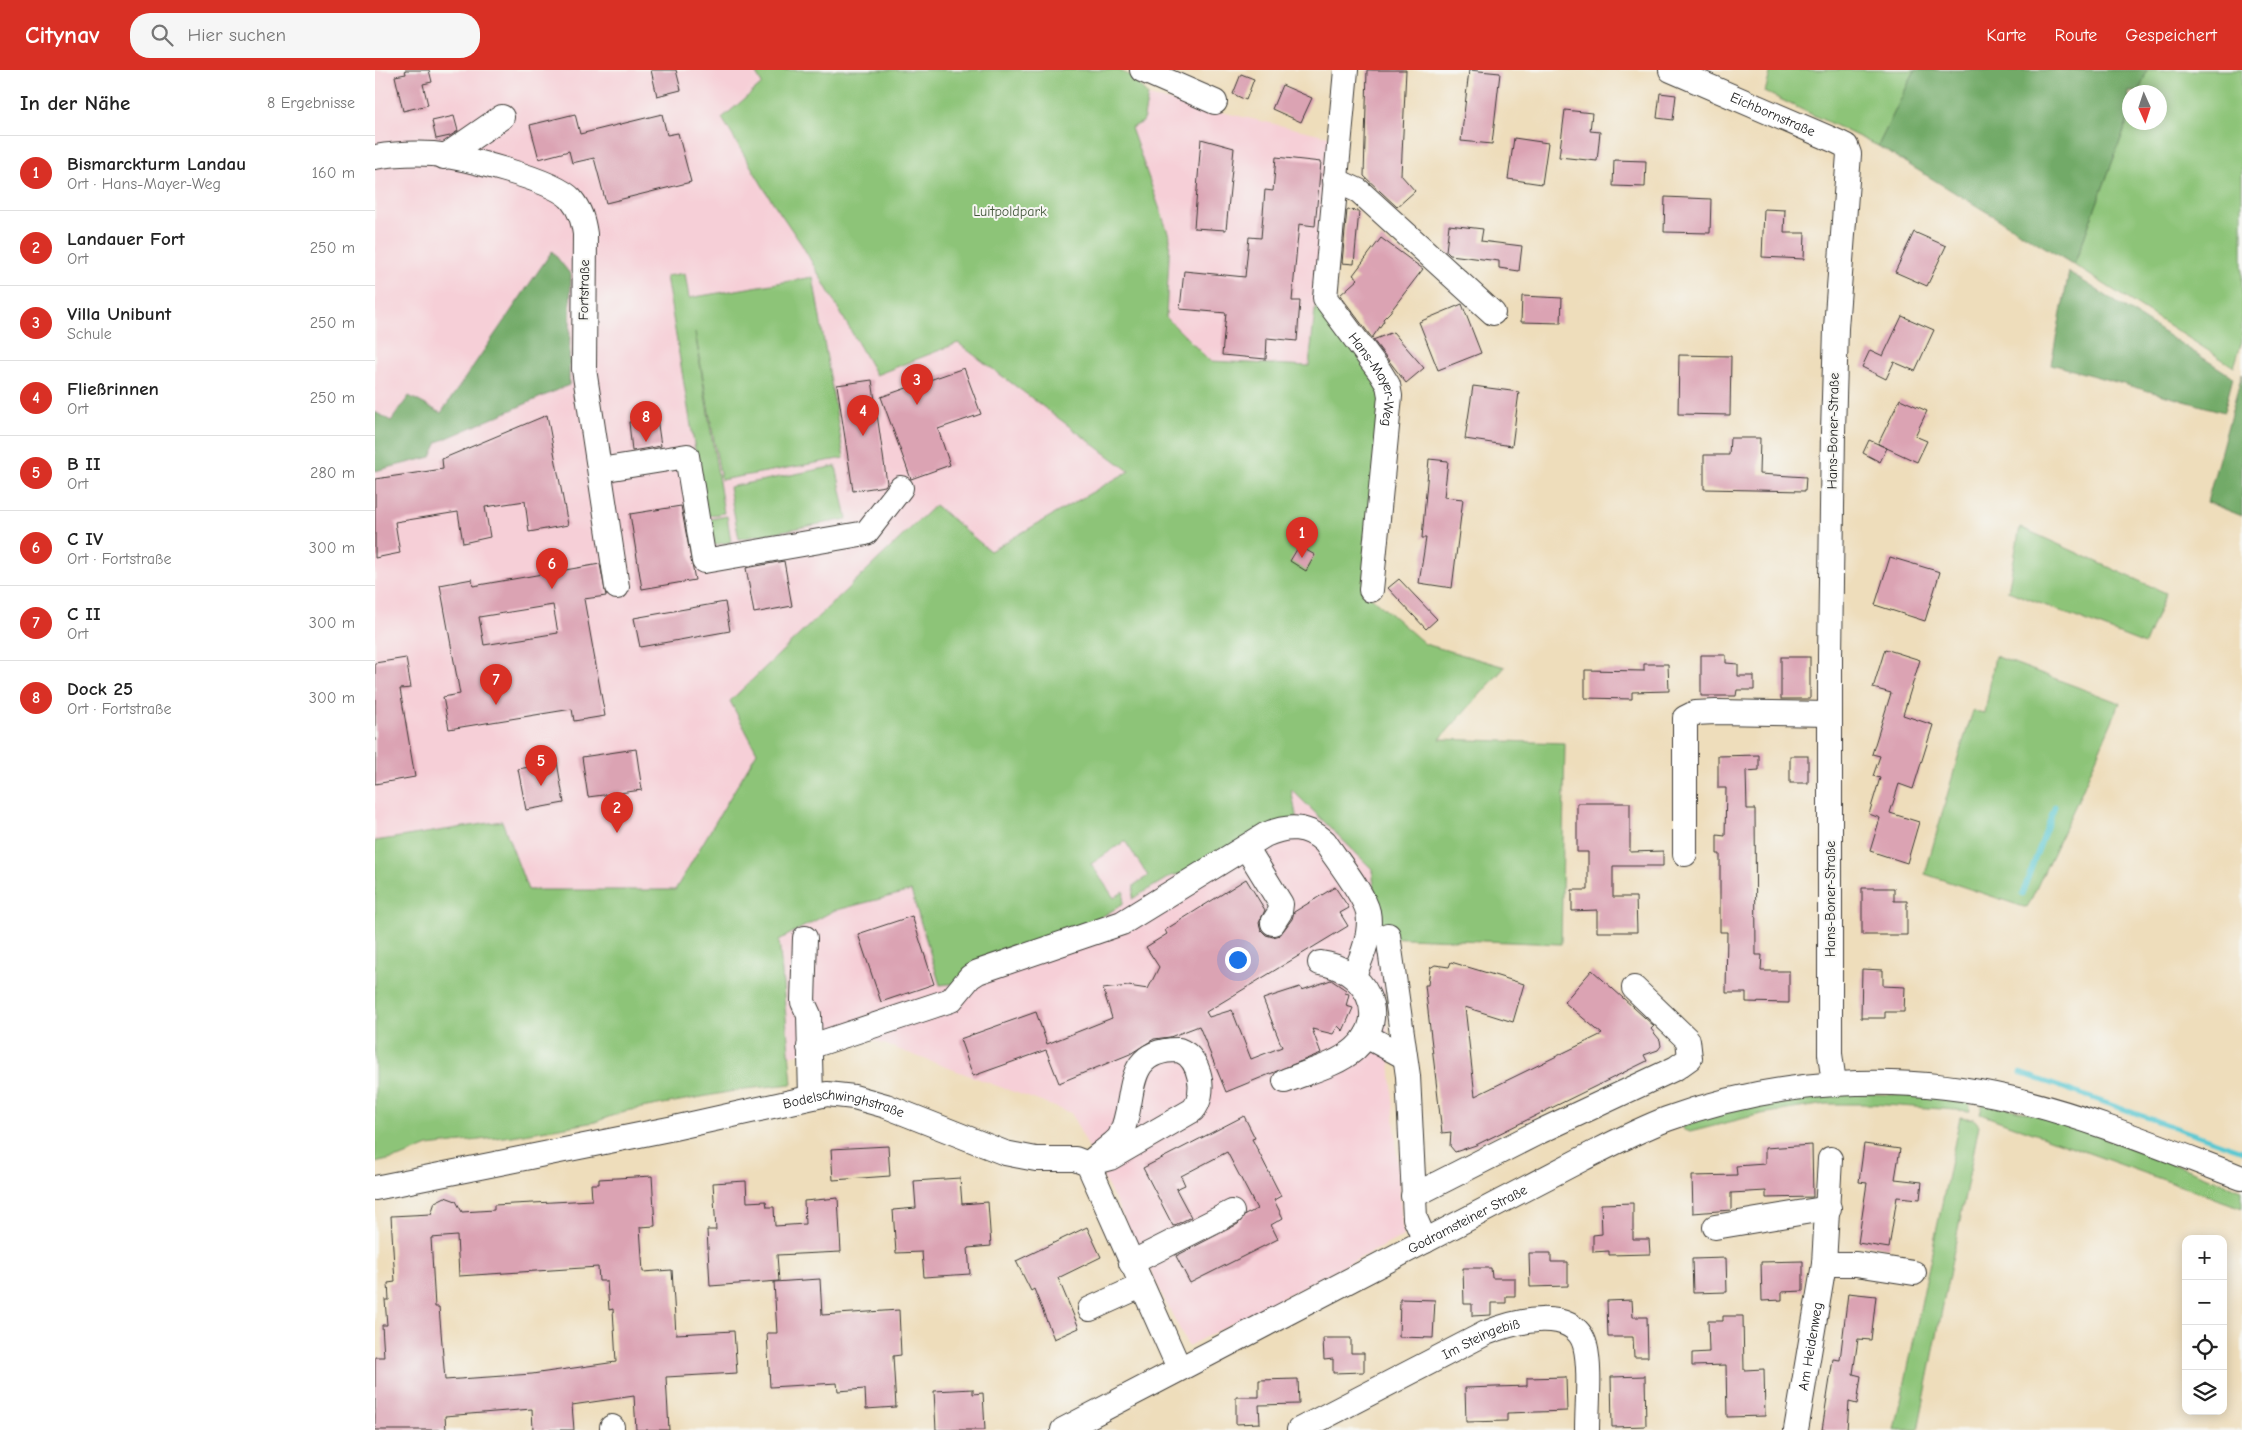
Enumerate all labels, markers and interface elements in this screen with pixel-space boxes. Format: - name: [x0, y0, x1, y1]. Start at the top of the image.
- search box: [130, 13, 480, 58]
- text: Citynav: [25, 21, 100, 49]
- icon: search: [148, 21, 176, 49]
- text: Hier suchen: [188, 24, 286, 46]
- text: Karte: [1986, 25, 2026, 46]
- text: Route: [2054, 25, 2097, 46]
- text: Gespeichert: [2125, 25, 2217, 46]
- north arrow: [2122, 85, 2167, 130]
- street label: Eichbornstraße: [1728, 88, 1818, 140]
- text: In der Nähe: [20, 91, 130, 115]
- text: 8 Ergebnisse: [267, 94, 355, 112]
- text: Bismarckturm Landau: [67, 153, 246, 175]
- text: 1: [33, 164, 39, 182]
- text: 160 m: [312, 164, 355, 182]
- text: Ort · Hans-Mayer-Weg: [67, 175, 221, 193]
- park label: Luitpoldpark: [973, 203, 1047, 220]
- text: Landauer Fort: [67, 228, 185, 250]
- text: 2: [32, 239, 40, 257]
- text: 250 m: [310, 239, 355, 257]
- text: Ort: [67, 250, 88, 268]
- street label: Fortstraße: [575, 259, 593, 321]
- text: Villa Unibunt: [67, 303, 171, 325]
- text: 3: [32, 314, 40, 332]
- text: 250 m: [310, 314, 355, 332]
- text: Schule: [67, 325, 112, 343]
- street label: Hans-Mayer-Weg: [1345, 329, 1399, 427]
- pin: 3: [901, 364, 933, 405]
- street label: Hans-Boner-Straße: [1823, 373, 1843, 489]
- text: Fließrinnen: [67, 378, 159, 400]
- text: 4: [32, 389, 40, 407]
- text: 250 m: [310, 389, 355, 407]
- pin: 4: [847, 395, 879, 436]
- text: Ort: [67, 400, 88, 418]
- pin: 8: [630, 401, 662, 442]
- text: B II: [67, 453, 101, 475]
- text: 5: [32, 464, 40, 482]
- text: 280 m: [310, 464, 355, 482]
- text: Ort: [67, 475, 88, 493]
- pin: 1: [1286, 517, 1318, 558]
- text: C IV: [67, 528, 103, 550]
- text: 6: [32, 539, 40, 557]
- text: 300 m: [309, 539, 355, 557]
- pin: 6: [536, 548, 568, 589]
- text: Ort · Fortstraße: [67, 550, 171, 568]
- text: C II: [67, 603, 101, 625]
- text: 7: [32, 614, 40, 632]
- text: 300 m: [309, 614, 355, 632]
- text: Ort: [67, 625, 88, 643]
- pin: 7: [480, 664, 512, 705]
- text: Dock 25: [67, 678, 133, 700]
- text: 8: [32, 689, 40, 707]
- text: 300 m: [309, 689, 355, 707]
- text: Ort · Fortstraße: [67, 700, 171, 718]
- pin: 5: [525, 745, 557, 786]
- pin: 2: [601, 792, 633, 833]
- street label: Hans-Boner-Straße: [1822, 841, 1839, 957]
- your location: [1225, 947, 1251, 973]
- street label: Bodelschwinghstraße: [781, 1085, 907, 1121]
- street label: Godramsteiner Straße: [1405, 1181, 1530, 1257]
- map controls: [2182, 1235, 2227, 1415]
- button: +: [2182, 1235, 2227, 1280]
- button: −: [2182, 1280, 2227, 1325]
- street label: Am Heidenweg: [1794, 1301, 1826, 1392]
- street label: Im Steingebiß: [1439, 1314, 1521, 1363]
- button: locate: [2182, 1325, 2227, 1370]
- button: layers: [2182, 1370, 2227, 1415]

